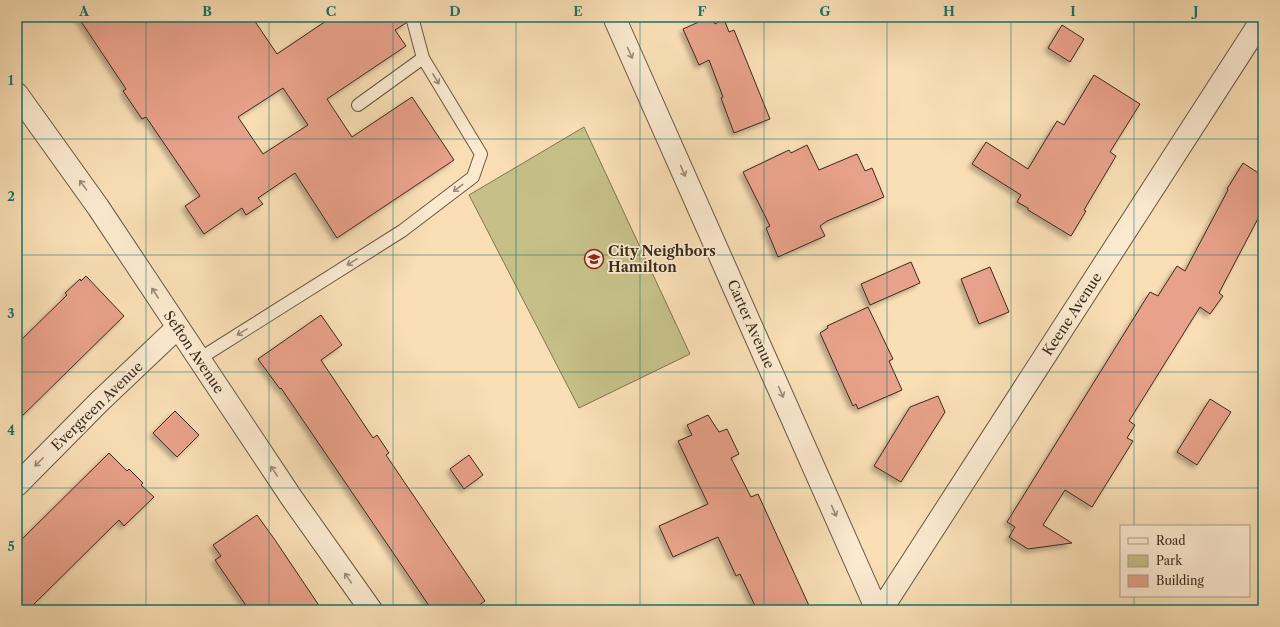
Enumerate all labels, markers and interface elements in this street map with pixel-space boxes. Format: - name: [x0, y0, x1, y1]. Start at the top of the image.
- text: A: [78, 3, 90, 19]
- text: B: [202, 3, 212, 19]
- text: C: [326, 3, 336, 19]
- text: D: [449, 3, 461, 19]
- text: E: [573, 3, 583, 19]
- text: F: [698, 3, 707, 19]
- text: G: [819, 3, 831, 19]
- text: H: [943, 3, 955, 19]
- text: I: [1070, 3, 1076, 19]
- text: J: [1191, 3, 1199, 19]
- one-way arrow: [626, 46, 634, 58]
- text: 1: [8, 72, 14, 88]
- one-way arrow: [432, 73, 440, 85]
- one-way arrow: [679, 165, 687, 177]
- one-way arrow: [79, 180, 87, 191]
- one-way arrow: [453, 184, 464, 192]
- text: 2: [7, 188, 15, 204]
- place label: City Neighbors Hamilton: [608, 242, 716, 276]
- school or university icon: City Neighbors Hamilton: [583, 248, 605, 270]
- one-way arrow: [347, 258, 358, 266]
- street label: Keene Avenue: [1038, 269, 1106, 359]
- street label: Carter Avenue: [723, 277, 779, 371]
- one-way arrow: [151, 288, 159, 299]
- text: 3: [7, 305, 15, 321]
- street label: Sefton Avenue: [160, 307, 228, 397]
- one-way arrow: [236, 328, 248, 336]
- street label: Evergreen Avenue: [47, 357, 147, 454]
- one-way arrow: [778, 386, 785, 398]
- text: 4: [7, 422, 15, 438]
- one-way arrow: [34, 457, 44, 467]
- one-way arrow: [270, 466, 278, 477]
- one-way arrow: [830, 505, 838, 517]
- legend: [1120, 525, 1250, 597]
- text: Road: [1156, 533, 1186, 548]
- text: 5: [7, 538, 15, 554]
- text: Park: [1156, 553, 1183, 568]
- one-way arrow: [344, 573, 352, 584]
- text: Building: [1156, 573, 1204, 588]

